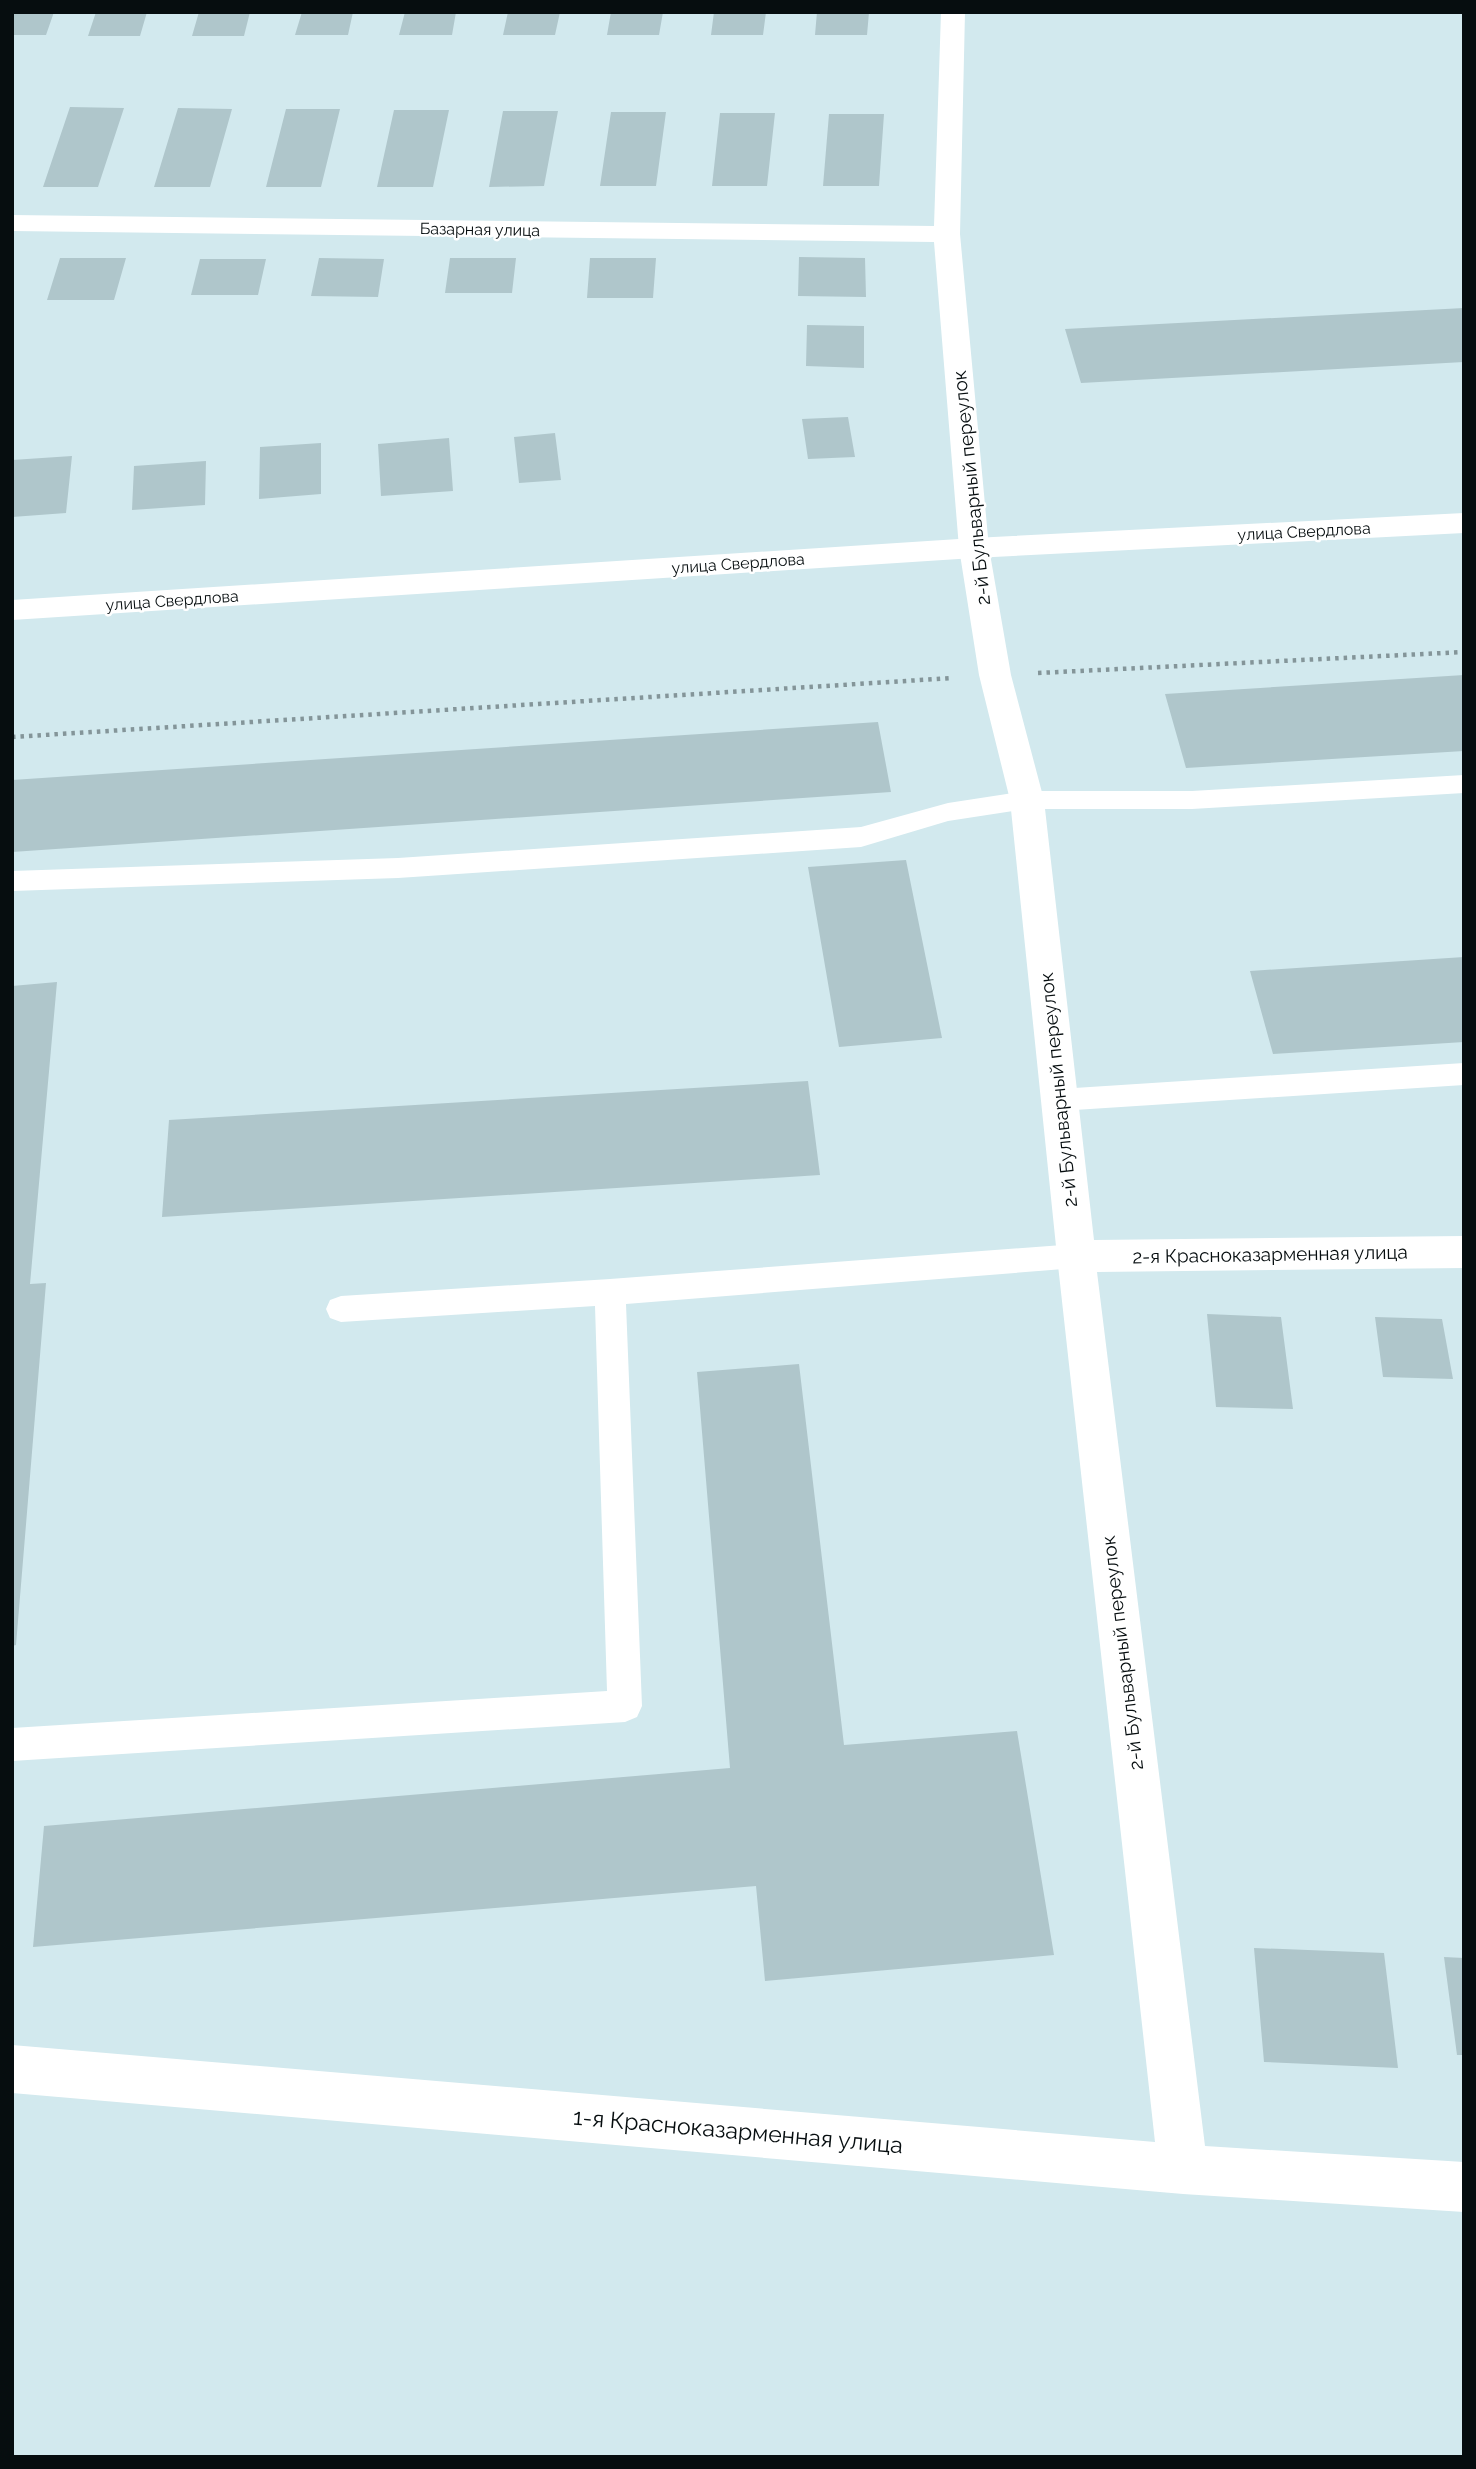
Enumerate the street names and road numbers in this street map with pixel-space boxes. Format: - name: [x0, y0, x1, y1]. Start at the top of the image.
- street label: Базарная улица: [420, 219, 540, 240]
- street label: 2-й Бульварный переулок: [948, 369, 994, 607]
- street label: улица Свердлова: [1237, 519, 1371, 544]
- street label: улица Свердлова: [671, 549, 805, 578]
- street label: улица Свердлова: [105, 586, 239, 615]
- street label: 2-й Бульварный переулок: [1035, 971, 1081, 1209]
- street label: 2-я Красноказарменная улица: [1132, 1241, 1408, 1267]
- street label: 2-й Бульварный переулок: [1097, 1534, 1147, 1771]
- street label: 1-я Красноказарменная улица: [572, 2103, 904, 2158]

